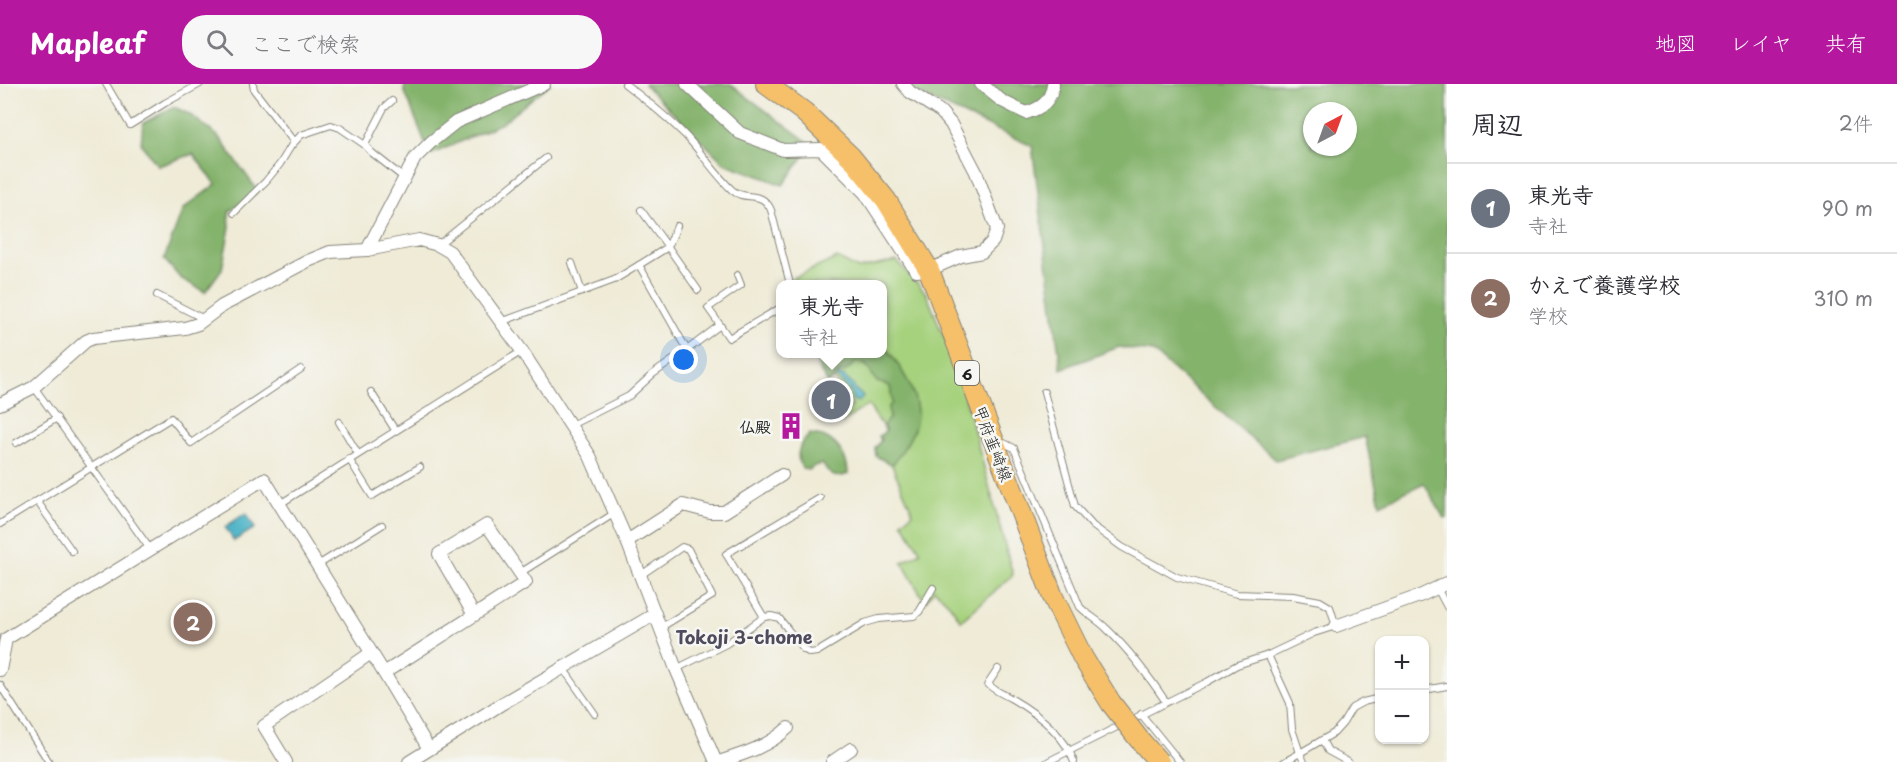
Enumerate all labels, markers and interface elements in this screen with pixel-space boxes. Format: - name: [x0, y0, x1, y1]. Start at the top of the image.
- search box: [182, 15, 602, 69]
- text: Mapleaf: [30, 21, 146, 64]
- icon: search: [203, 26, 236, 59]
- text: ここで検索: [251, 26, 361, 59]
- text: 地図: [1655, 26, 1697, 58]
- text: レイヤ: [1730, 26, 1792, 58]
- text: 共有: [1825, 26, 1867, 58]
- north arrow: [1303, 102, 1357, 156]
- text: 周辺: [1471, 104, 1523, 143]
- text: 2件: [1839, 108, 1873, 138]
- text: 東光寺: [1528, 177, 1594, 210]
- text: 1: [1486, 193, 1495, 223]
- text: 90 m: [1822, 193, 1873, 223]
- text: 寺社: [1528, 210, 1568, 240]
- text: かえで養護学校: [1528, 267, 1681, 300]
- popup: [776, 280, 887, 358]
- text: 2: [1483, 283, 1498, 313]
- text: 310 m: [1813, 283, 1873, 313]
- text: 東光寺: [798, 288, 865, 321]
- text: 学校: [1528, 300, 1568, 330]
- text: 寺社: [798, 321, 838, 351]
- your location: [669, 345, 698, 374]
- road number: 6: [955, 361, 979, 385]
- pin: 1: [812, 378, 850, 422]
- street label: 甲府韮崎線: [968, 401, 1020, 485]
- building icon: 仏殿: [776, 411, 806, 441]
- place label: 仏殿: [739, 414, 771, 438]
- pin: 2: [174, 600, 212, 644]
- district label: Tokoji 3-chome: [675, 623, 813, 650]
- map controls: [1375, 636, 1429, 744]
- button: +: [1375, 636, 1429, 690]
- button: −: [1375, 690, 1429, 744]

